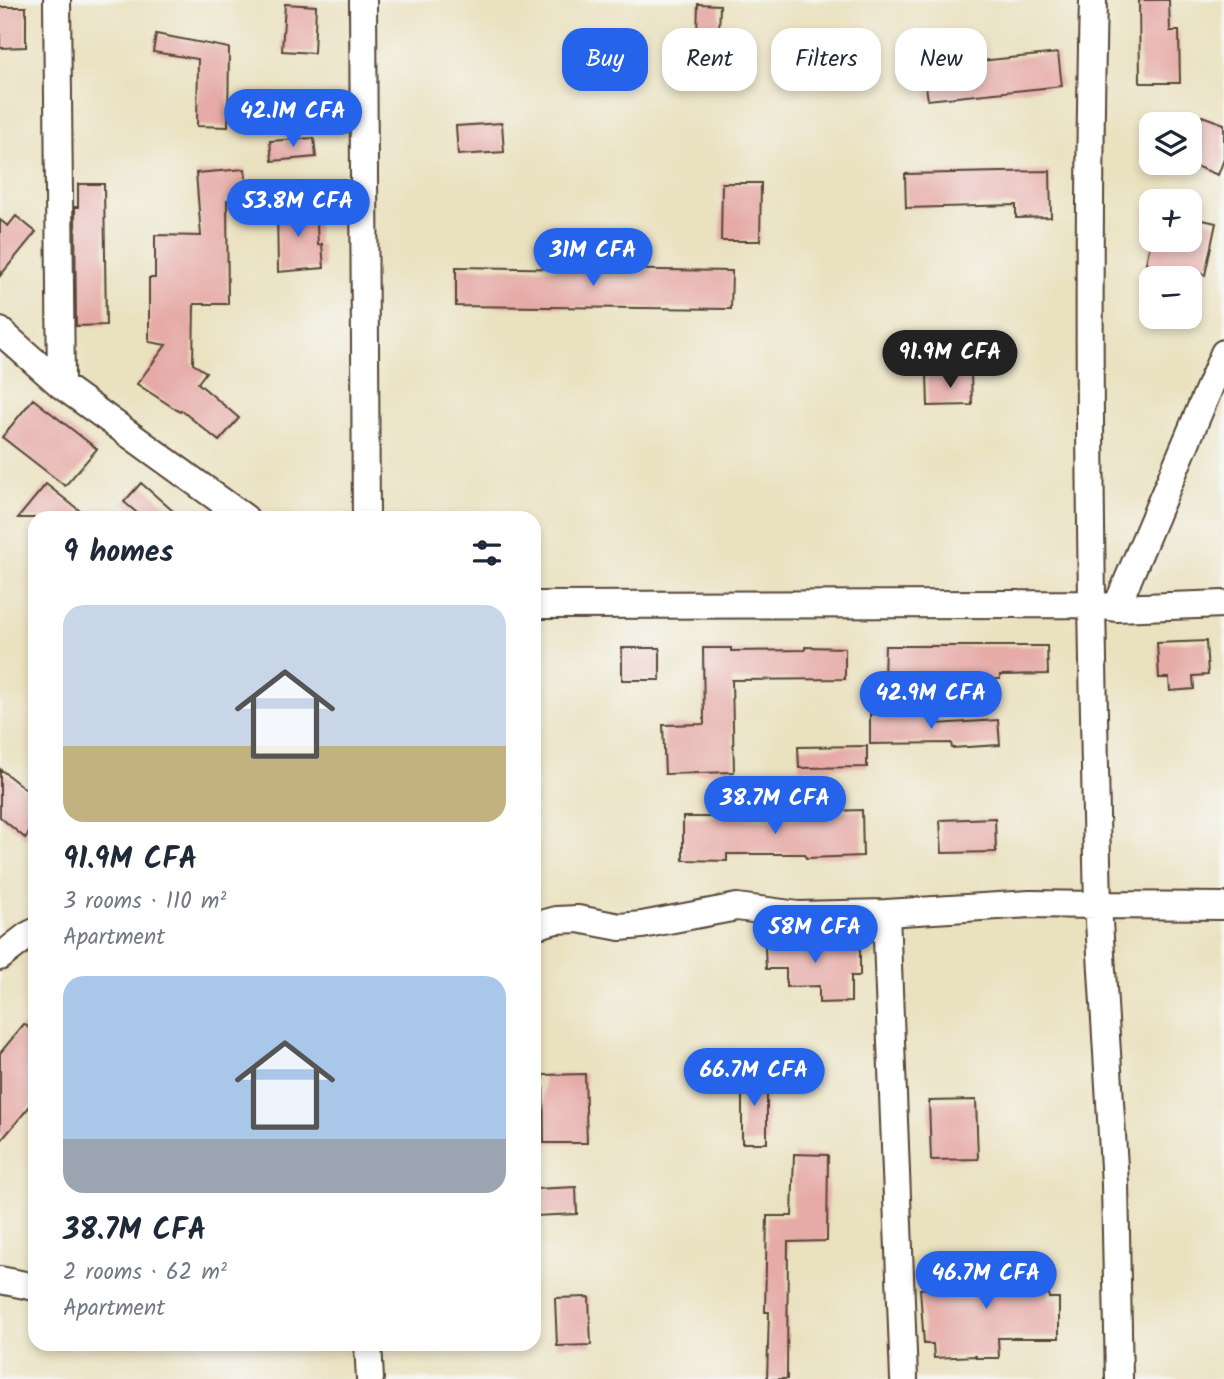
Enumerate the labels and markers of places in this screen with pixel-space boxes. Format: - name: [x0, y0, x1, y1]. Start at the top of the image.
- pin: 42.1M CFA: [213, 90, 373, 149]
- pin: 53.8M CFA: [218, 180, 378, 239]
- pin: 31M CFA: [528, 229, 658, 288]
- pin: 91.9M CFA: [870, 330, 1030, 390]
- pin: 42.9M CFA: [851, 672, 1011, 731]
- pin: 38.7M CFA: [695, 776, 855, 836]
- pin: 58M CFA: [750, 906, 880, 965]
- pin: 66.7M CFA: [674, 1048, 834, 1108]
- pin: 46.7M CFA: [906, 1252, 1066, 1311]

